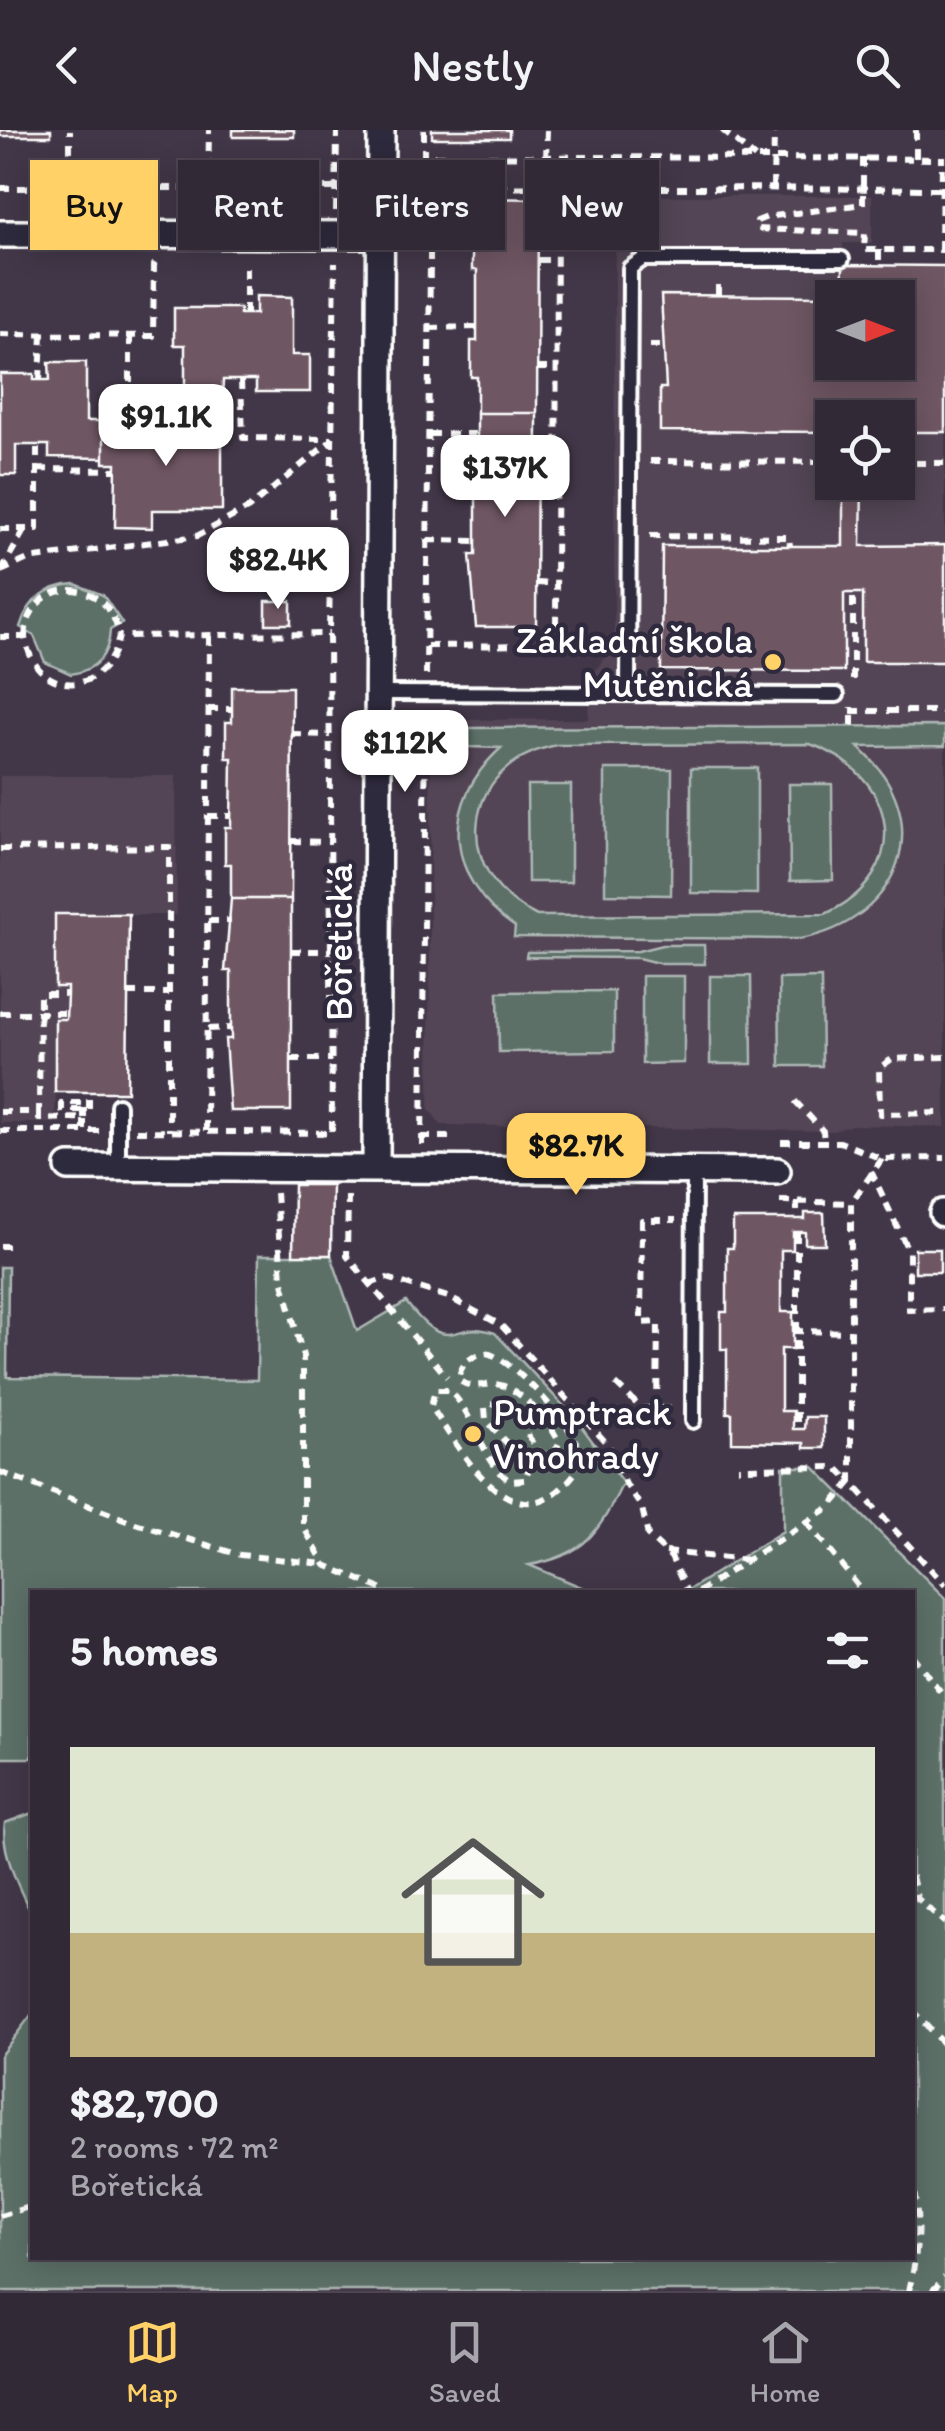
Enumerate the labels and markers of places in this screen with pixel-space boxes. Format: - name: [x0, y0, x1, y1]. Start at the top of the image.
- pin: $91.1K: [85, 384, 247, 469]
- pin: $137K: [435, 435, 575, 520]
- pin: $82.4K: [197, 527, 359, 612]
- place label: Základní škola Mutěnická: [516, 617, 753, 707]
- marker: Základní škola Mutěnická: [762, 651, 784, 673]
- pin: $112K: [335, 710, 475, 795]
- pin: $82.7K: [495, 1113, 657, 1198]
- place label: Pumptrack Vinohrady: [493, 1389, 672, 1479]
- marker: Pumptrack Vinohrady: [462, 1423, 484, 1445]

